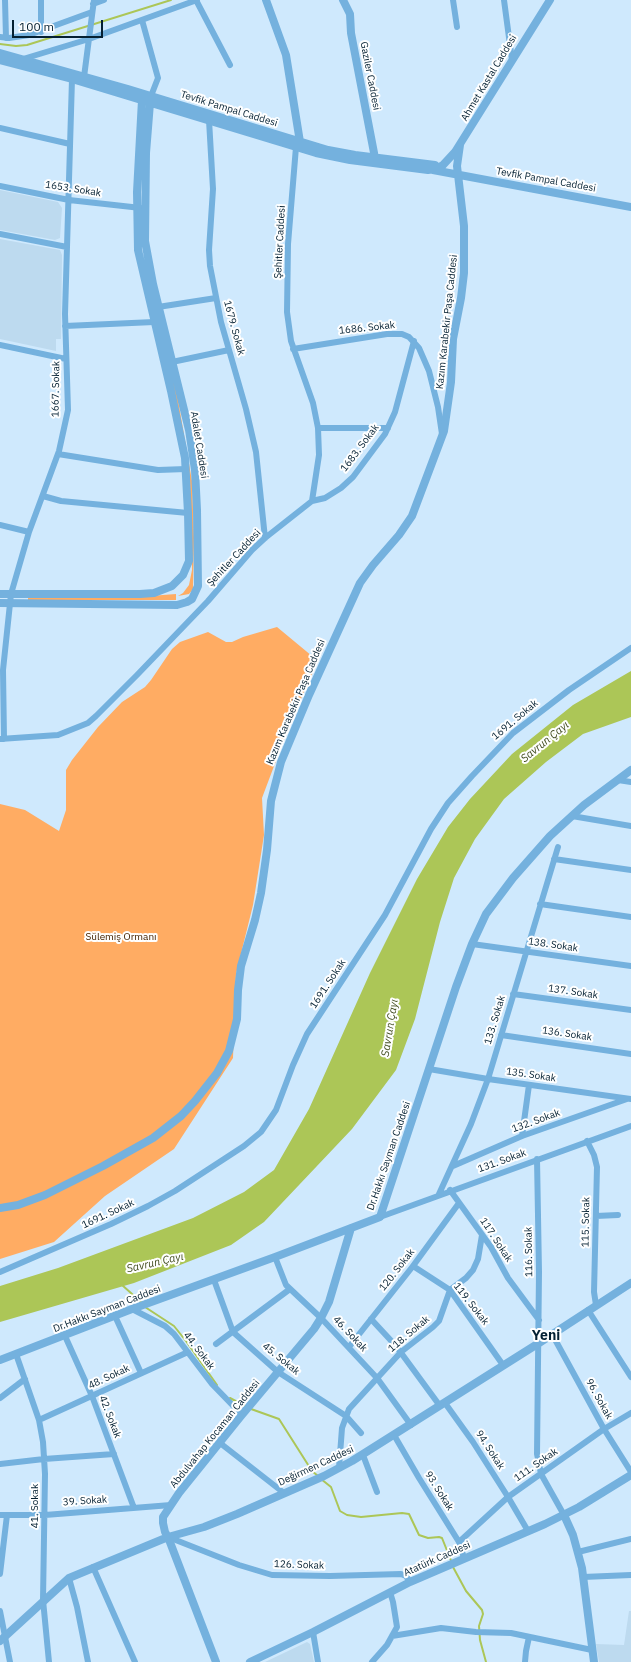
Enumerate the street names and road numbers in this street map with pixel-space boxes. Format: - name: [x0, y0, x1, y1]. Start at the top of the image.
- street label: Ahmet Kastal Caddesi: [459, 33, 519, 123]
- street label: Gaziler Caddesi: [357, 41, 383, 111]
- street label: Tevfik Pampal Caddesi: [179, 89, 279, 129]
- street label: Tevfik Pampal Caddesi: [495, 165, 597, 195]
- street label: 1653. Sokak: [44, 179, 102, 199]
- street label: Şehitler Caddesi: [272, 205, 288, 279]
- street label: Kazım Karabekir Paşa Caddesi: [434, 254, 460, 390]
- street label: 1679. Sokak: [221, 299, 247, 357]
- street label: 1686. Sokak: [338, 319, 396, 337]
- street label: 1667. Sokak: [50, 361, 62, 417]
- street label: Adalet Caddesi: [188, 411, 210, 479]
- street label: 1683. Sokak: [338, 422, 382, 474]
- street label: Şehitler Caddesi: [205, 527, 263, 589]
- street label: Kazım Karabekir Paşa Caddesi: [264, 637, 328, 767]
- street label: 1691. Sokak: [490, 697, 540, 743]
- street label: 138. Sokak: [527, 936, 579, 954]
- street label: 1691. Sokak: [308, 957, 348, 1011]
- street label: 137. Sokak: [547, 983, 599, 1001]
- street label: 133. Sokak: [482, 994, 508, 1046]
- street label: 136. Sokak: [541, 1025, 593, 1043]
- street label: 135. Sokak: [505, 1066, 557, 1084]
- street label: Dr.Hakkı Sayman Caddesi: [365, 1100, 413, 1212]
- street label: 132. Sokak: [510, 1107, 562, 1135]
- street label: 131. Sokak: [476, 1147, 528, 1175]
- street label: 1691. Sokak: [80, 1197, 136, 1231]
- street label: 115. Sokak: [580, 1197, 592, 1247]
- street label: 117. Sokak: [477, 1216, 515, 1264]
- street label: 116. Sokak: [523, 1227, 535, 1277]
- street label: 120. Sokak: [377, 1246, 417, 1294]
- street label: 119. Sokak: [451, 1280, 491, 1328]
- street label: Dr.Hakkı Sayman Caddesi: [51, 1283, 163, 1335]
- street label: 118. Sokak: [386, 1313, 432, 1355]
- street label: 46. Sokak: [330, 1314, 370, 1354]
- street label: 44. Sokak: [181, 1330, 217, 1372]
- street label: 45. Sokak: [260, 1340, 302, 1378]
- street label: 48. Sokak: [86, 1362, 132, 1392]
- street label: Abdulvahap Kocaman Caddesi: [168, 1377, 262, 1491]
- street label: 96. Sokak: [583, 1377, 615, 1421]
- street label: 42. Sokak: [96, 1394, 124, 1440]
- street label: 94. Sokak: [473, 1428, 507, 1472]
- street label: Değirmen Caddesi: [276, 1443, 356, 1489]
- street label: 111. Sokak: [512, 1446, 560, 1484]
- street label: 93. Sokak: [422, 1469, 456, 1513]
- street label: 41. Sokak: [29, 1484, 41, 1528]
- street label: 39. Sokak: [62, 1493, 108, 1509]
- street label: Atatürk Caddesi: [402, 1539, 472, 1579]
- street label: 126. Sokak: [274, 1558, 324, 1572]

